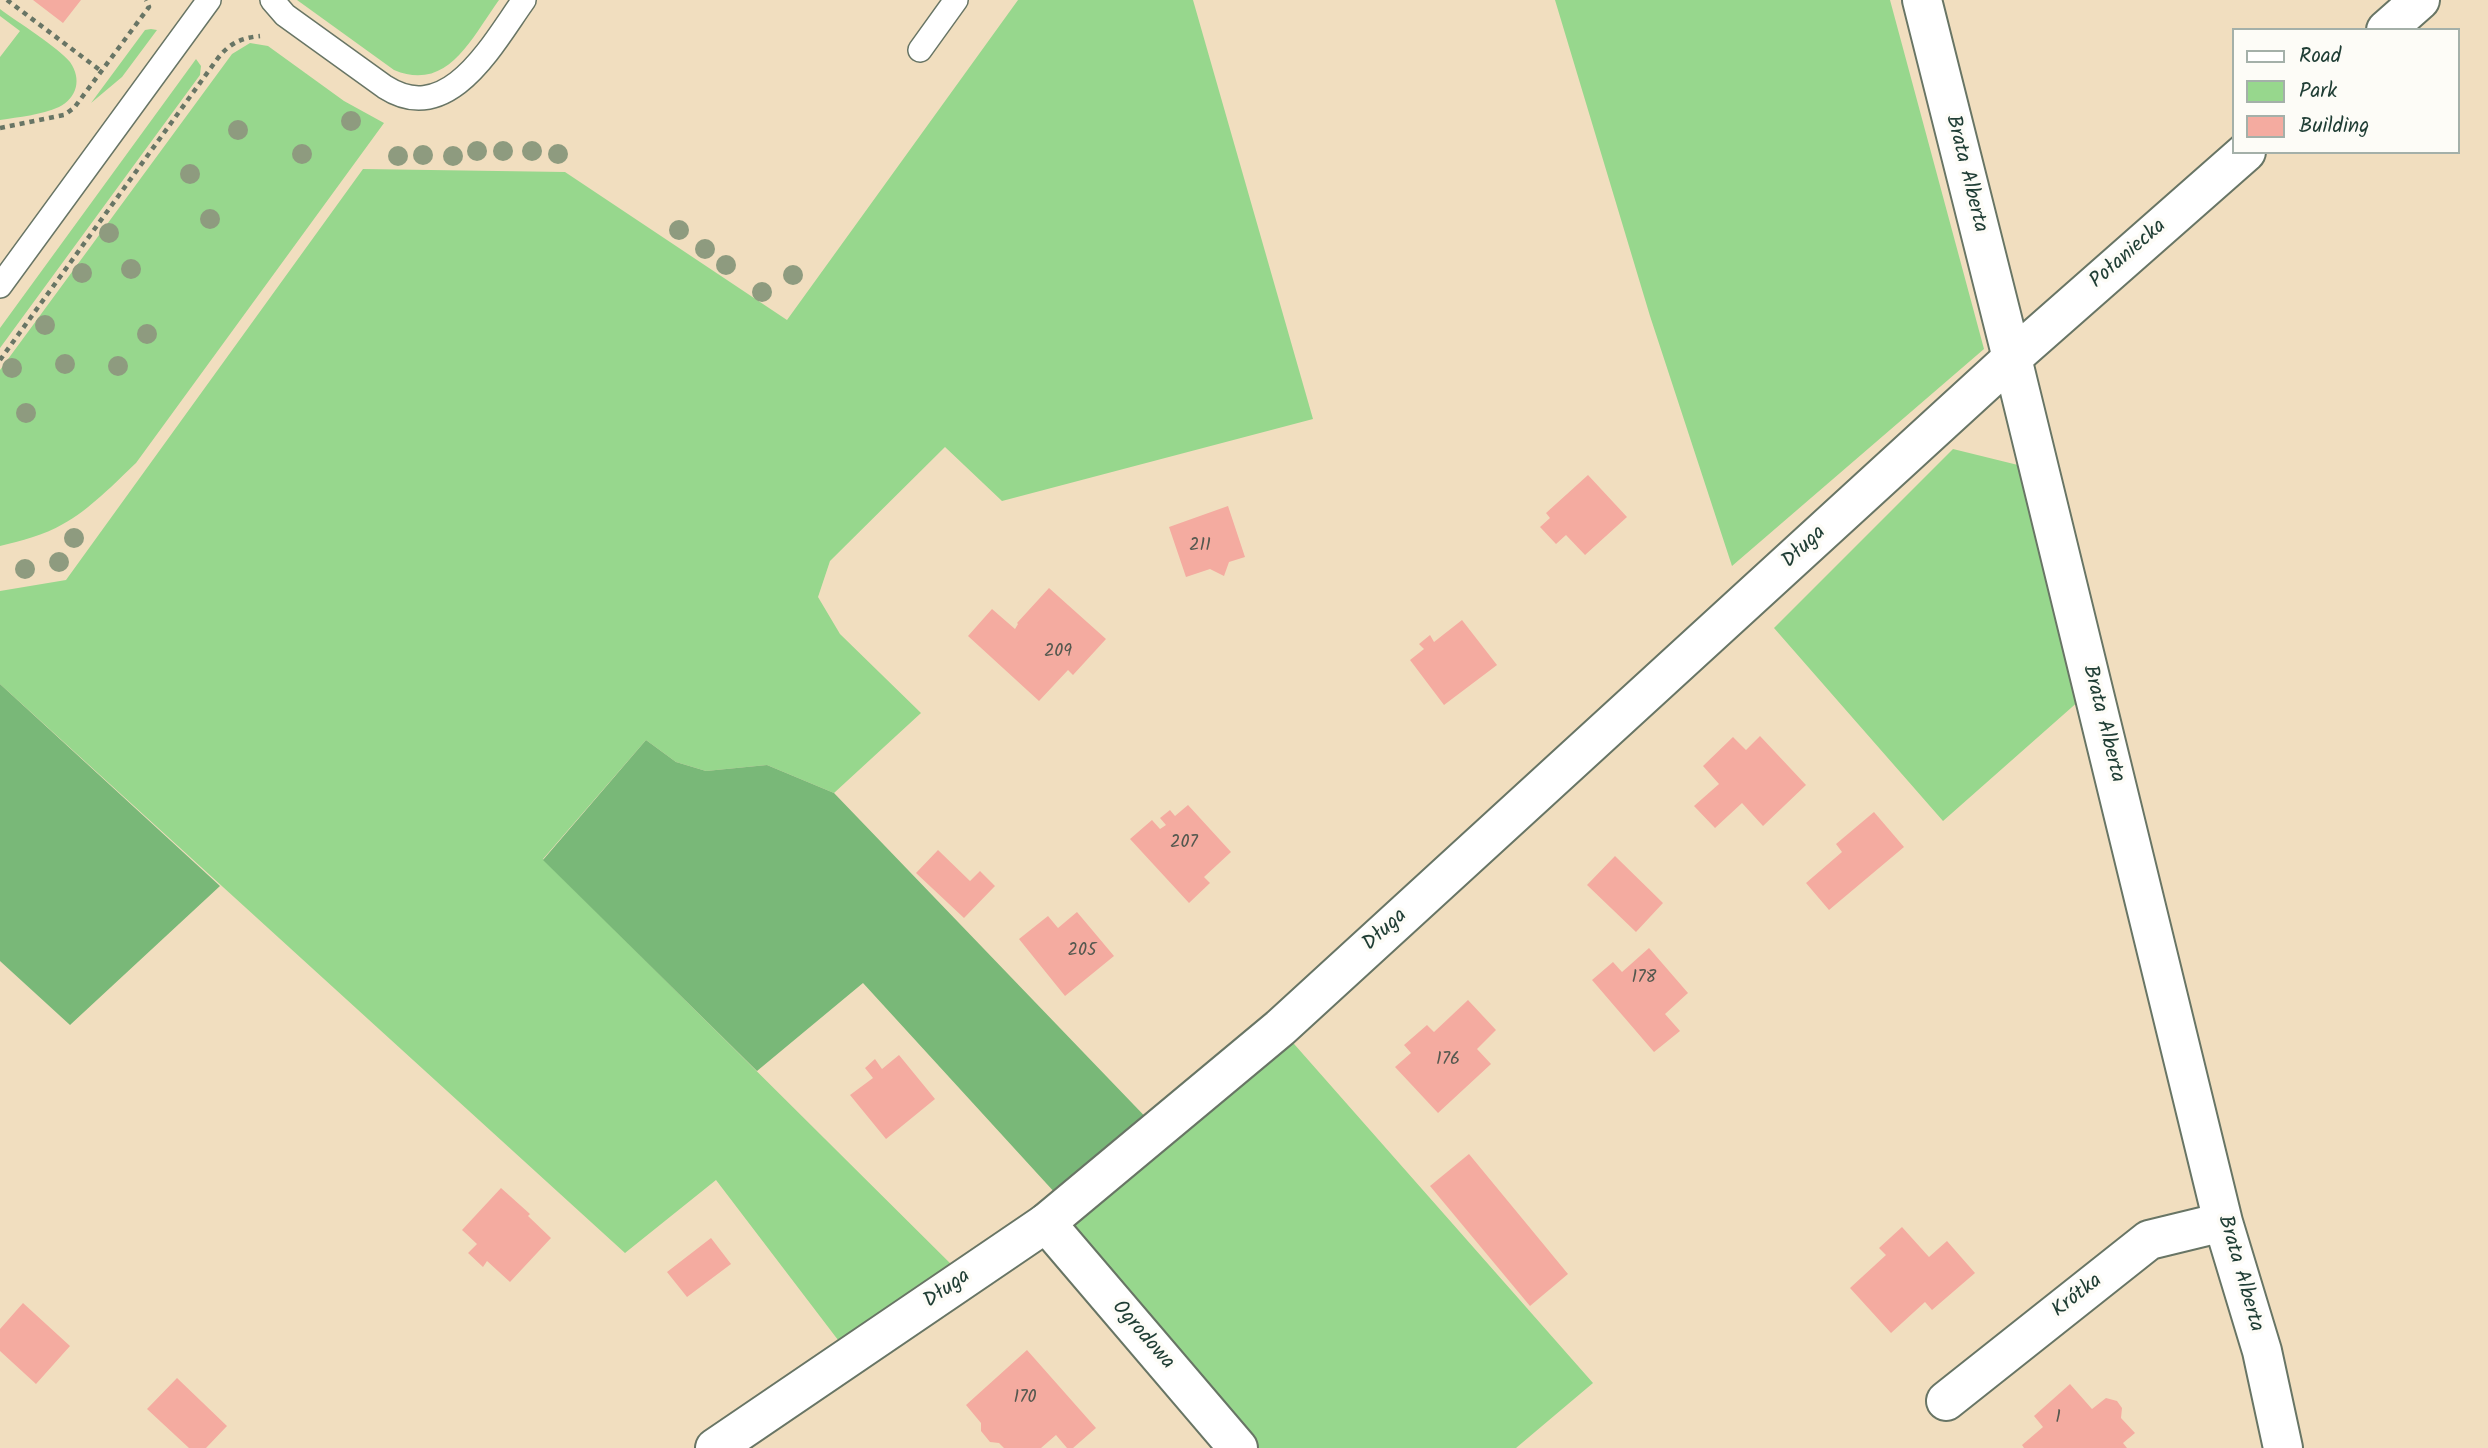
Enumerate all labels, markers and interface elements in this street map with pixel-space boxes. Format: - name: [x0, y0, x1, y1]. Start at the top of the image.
- legend: [2232, 28, 2460, 154]
- text: Road: [2299, 40, 2341, 73]
- text: Park: [2299, 75, 2337, 108]
- text: Building: [2299, 110, 2369, 143]
- street label: Brata Alberta: [1938, 113, 1992, 235]
- street label: Połaniecka: [2086, 215, 2172, 295]
- street label: Długa: [1778, 521, 1832, 575]
- house number: 211: [1189, 536, 1211, 558]
- house number: 209: [1044, 642, 1072, 664]
- street label: Brata Alberta: [2075, 663, 2129, 785]
- house number: 207: [1170, 833, 1198, 855]
- street label: Długa: [1359, 905, 1413, 957]
- house number: 205: [1067, 941, 1097, 963]
- house number: 178: [1632, 968, 1656, 990]
- house number: 176: [1436, 1050, 1460, 1072]
- street label: Brata Alberta: [2210, 1213, 2268, 1335]
- street label: Długa: [920, 1265, 976, 1315]
- street label: Krótka: [2048, 1270, 2108, 1324]
- street label: Ogrodowa: [1105, 1296, 1179, 1376]
- house number: 170: [1014, 1388, 1036, 1410]
- house number: 1: [2055, 1408, 2061, 1430]

